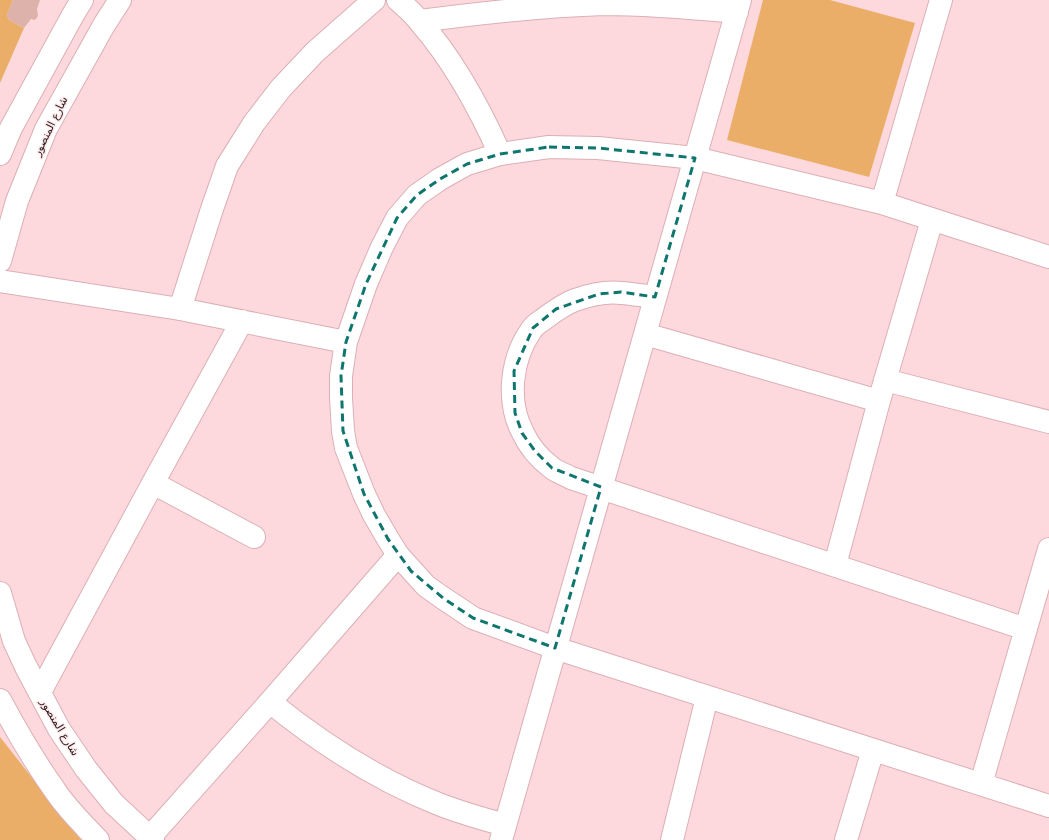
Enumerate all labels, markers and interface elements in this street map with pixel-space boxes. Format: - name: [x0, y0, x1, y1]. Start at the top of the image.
- street label: شارع المنصور: [30, 94, 70, 159]
- street label: شارع المنصور: [37, 695, 82, 758]

